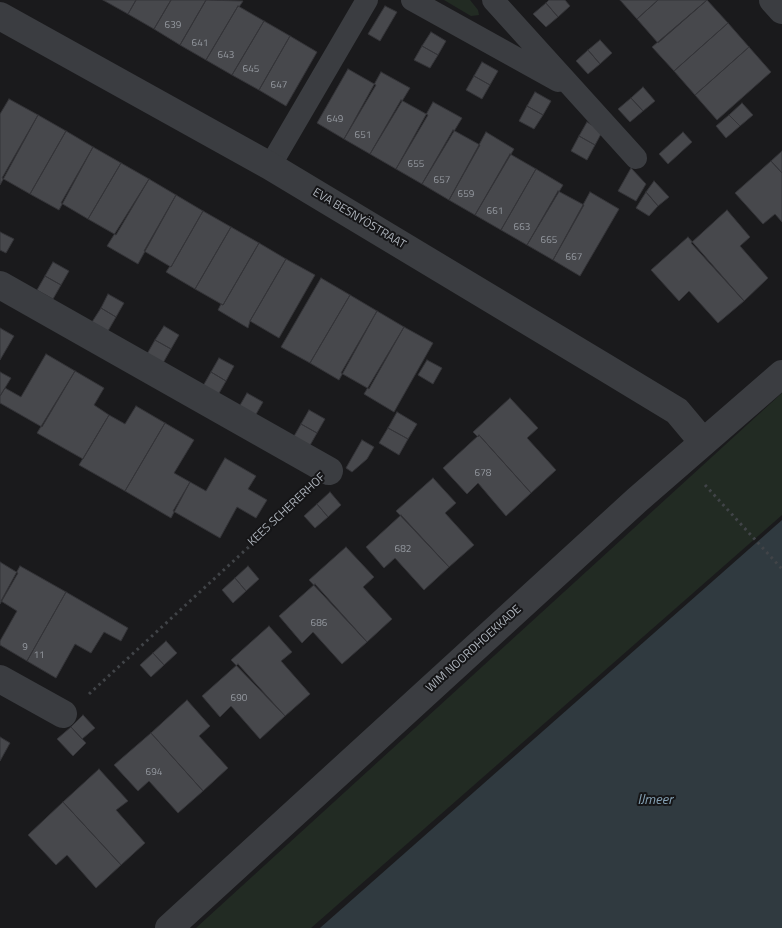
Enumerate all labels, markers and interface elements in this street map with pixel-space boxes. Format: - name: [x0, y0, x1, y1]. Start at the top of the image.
- house number: 639: [165, 20, 181, 32]
- house number: 641: [192, 38, 208, 50]
- house number: 643: [218, 50, 234, 62]
- house number: 645: [243, 64, 259, 76]
- house number: 647: [271, 80, 287, 92]
- house number: 649: [327, 114, 343, 126]
- house number: 651: [355, 130, 371, 142]
- house number: 655: [408, 159, 424, 171]
- house number: 657: [434, 175, 450, 187]
- street label: EVA BESNYÖSTRAAT: [310, 186, 408, 252]
- house number: 659: [458, 189, 474, 201]
- house number: 661: [487, 206, 503, 218]
- house number: 663: [514, 222, 530, 234]
- house number: 665: [541, 235, 557, 247]
- house number: 667: [566, 252, 582, 264]
- house number: 678: [475, 468, 491, 480]
- street label: KEES SCHERERHOF: [245, 470, 329, 550]
- house number: 682: [395, 544, 411, 556]
- street label: WIM NOORDHOEKKADE: [423, 602, 525, 696]
- house number: 686: [311, 618, 327, 630]
- house number: 9: [22, 642, 28, 654]
- house number: 11: [33, 650, 45, 662]
- house number: 690: [231, 693, 247, 705]
- house number: 694: [146, 767, 162, 779]
- water label: IJmeer: [637, 793, 673, 809]

